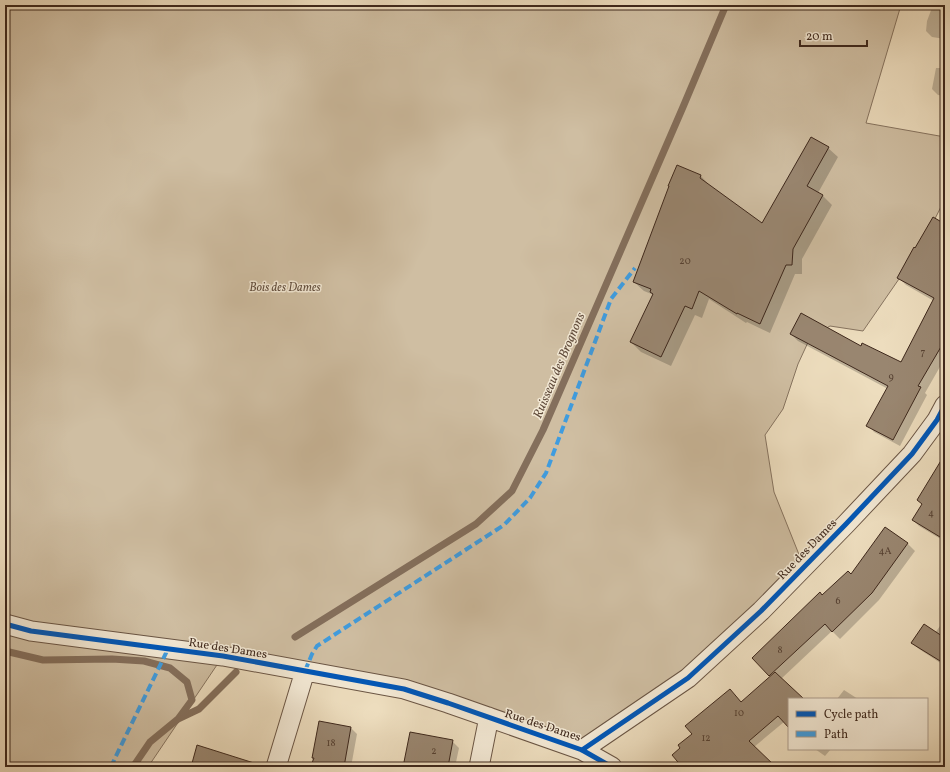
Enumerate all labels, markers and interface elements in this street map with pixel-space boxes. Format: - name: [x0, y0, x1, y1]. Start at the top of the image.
- scale bar: [800, 22, 867, 48]
- text: 20 m: [806, 29, 833, 45]
- house number: 20: [679, 254, 691, 268]
- park label: Bois des Dames: [249, 280, 321, 296]
- water label: Ruisseau des Brognons: [529, 310, 590, 422]
- house number: 7: [921, 345, 926, 359]
- house number: 9: [888, 370, 894, 384]
- house number: 4: [928, 506, 934, 520]
- street label: Rue des Dames: [774, 516, 841, 584]
- house number: 4A: [878, 544, 892, 558]
- house number: 6: [835, 594, 841, 608]
- street label: Rue des Dames: [187, 635, 268, 663]
- house number: 8: [777, 643, 783, 657]
- legend: [788, 698, 928, 750]
- street label: Rue des Dames: [503, 706, 583, 746]
- house number: 10: [734, 706, 744, 720]
- text: Cycle path: [824, 707, 879, 723]
- text: Path: [824, 727, 848, 743]
- house number: 12: [701, 731, 711, 745]
- house number: 18: [327, 736, 335, 750]
- house number: 2: [431, 744, 437, 758]

